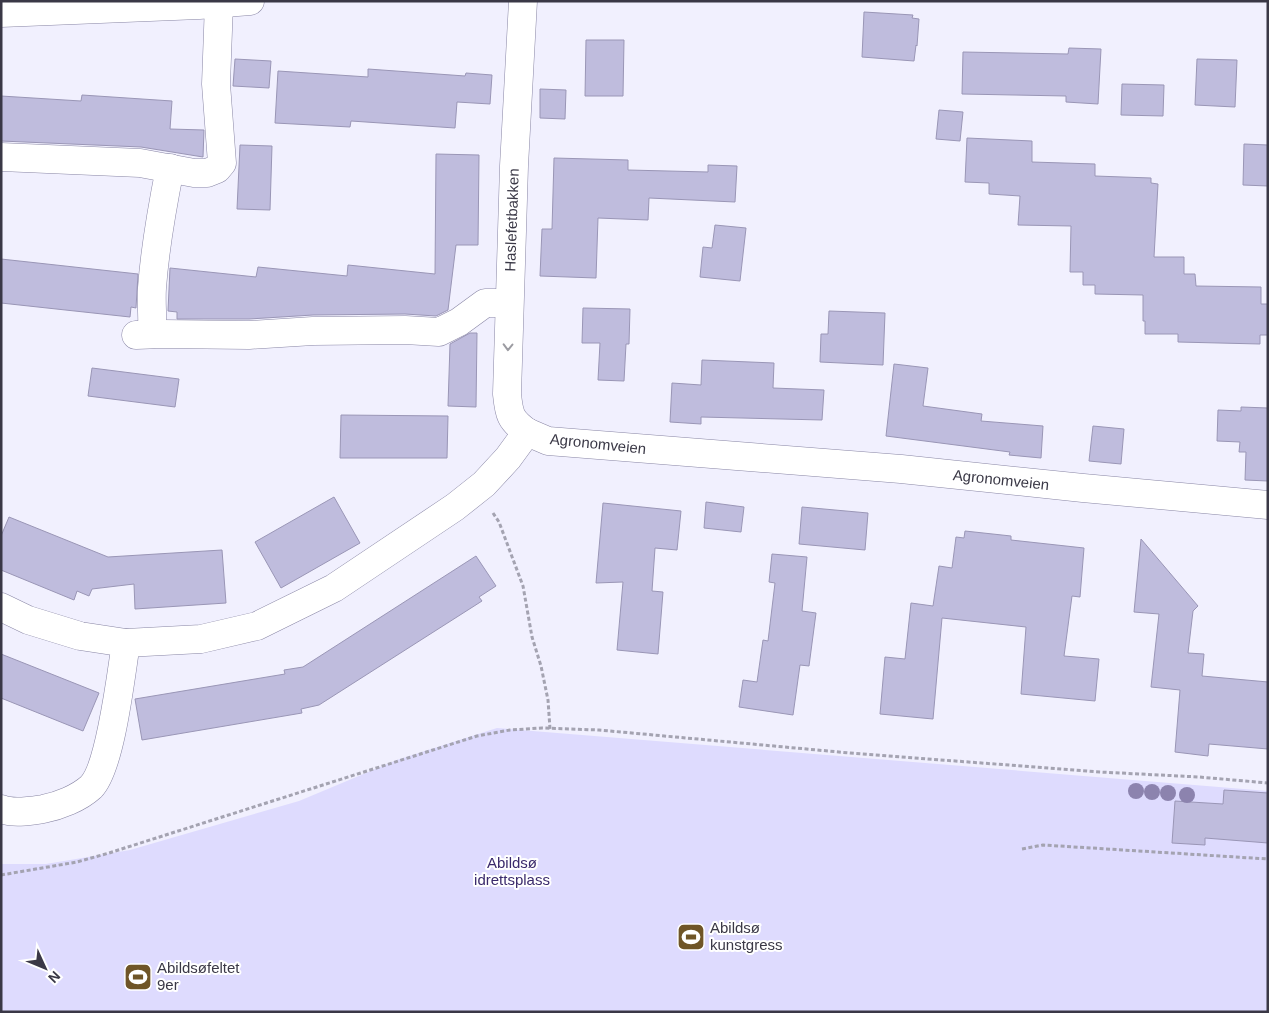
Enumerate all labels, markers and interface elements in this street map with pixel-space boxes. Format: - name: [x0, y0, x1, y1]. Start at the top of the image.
- street label: Haslefetbakken: [501, 168, 522, 272]
- one-way arrow: [503, 344, 513, 351]
- street label: Agronomveien: [549, 430, 647, 457]
- street label: Agronomveien: [952, 466, 1050, 493]
- park label: Abildsø idrettsplass: [474, 854, 550, 888]
- place label: Abildsø kunstgress: [710, 919, 783, 953]
- sports icon: Abildsø kunstgress: [676, 922, 706, 952]
- north arrow: [20, 943, 70, 993]
- place label: Abildsøfeltet 9er: [157, 959, 240, 993]
- sports icon: Abildsøfeltet 9er: [123, 962, 153, 992]
- text: N: [45, 968, 64, 986]

